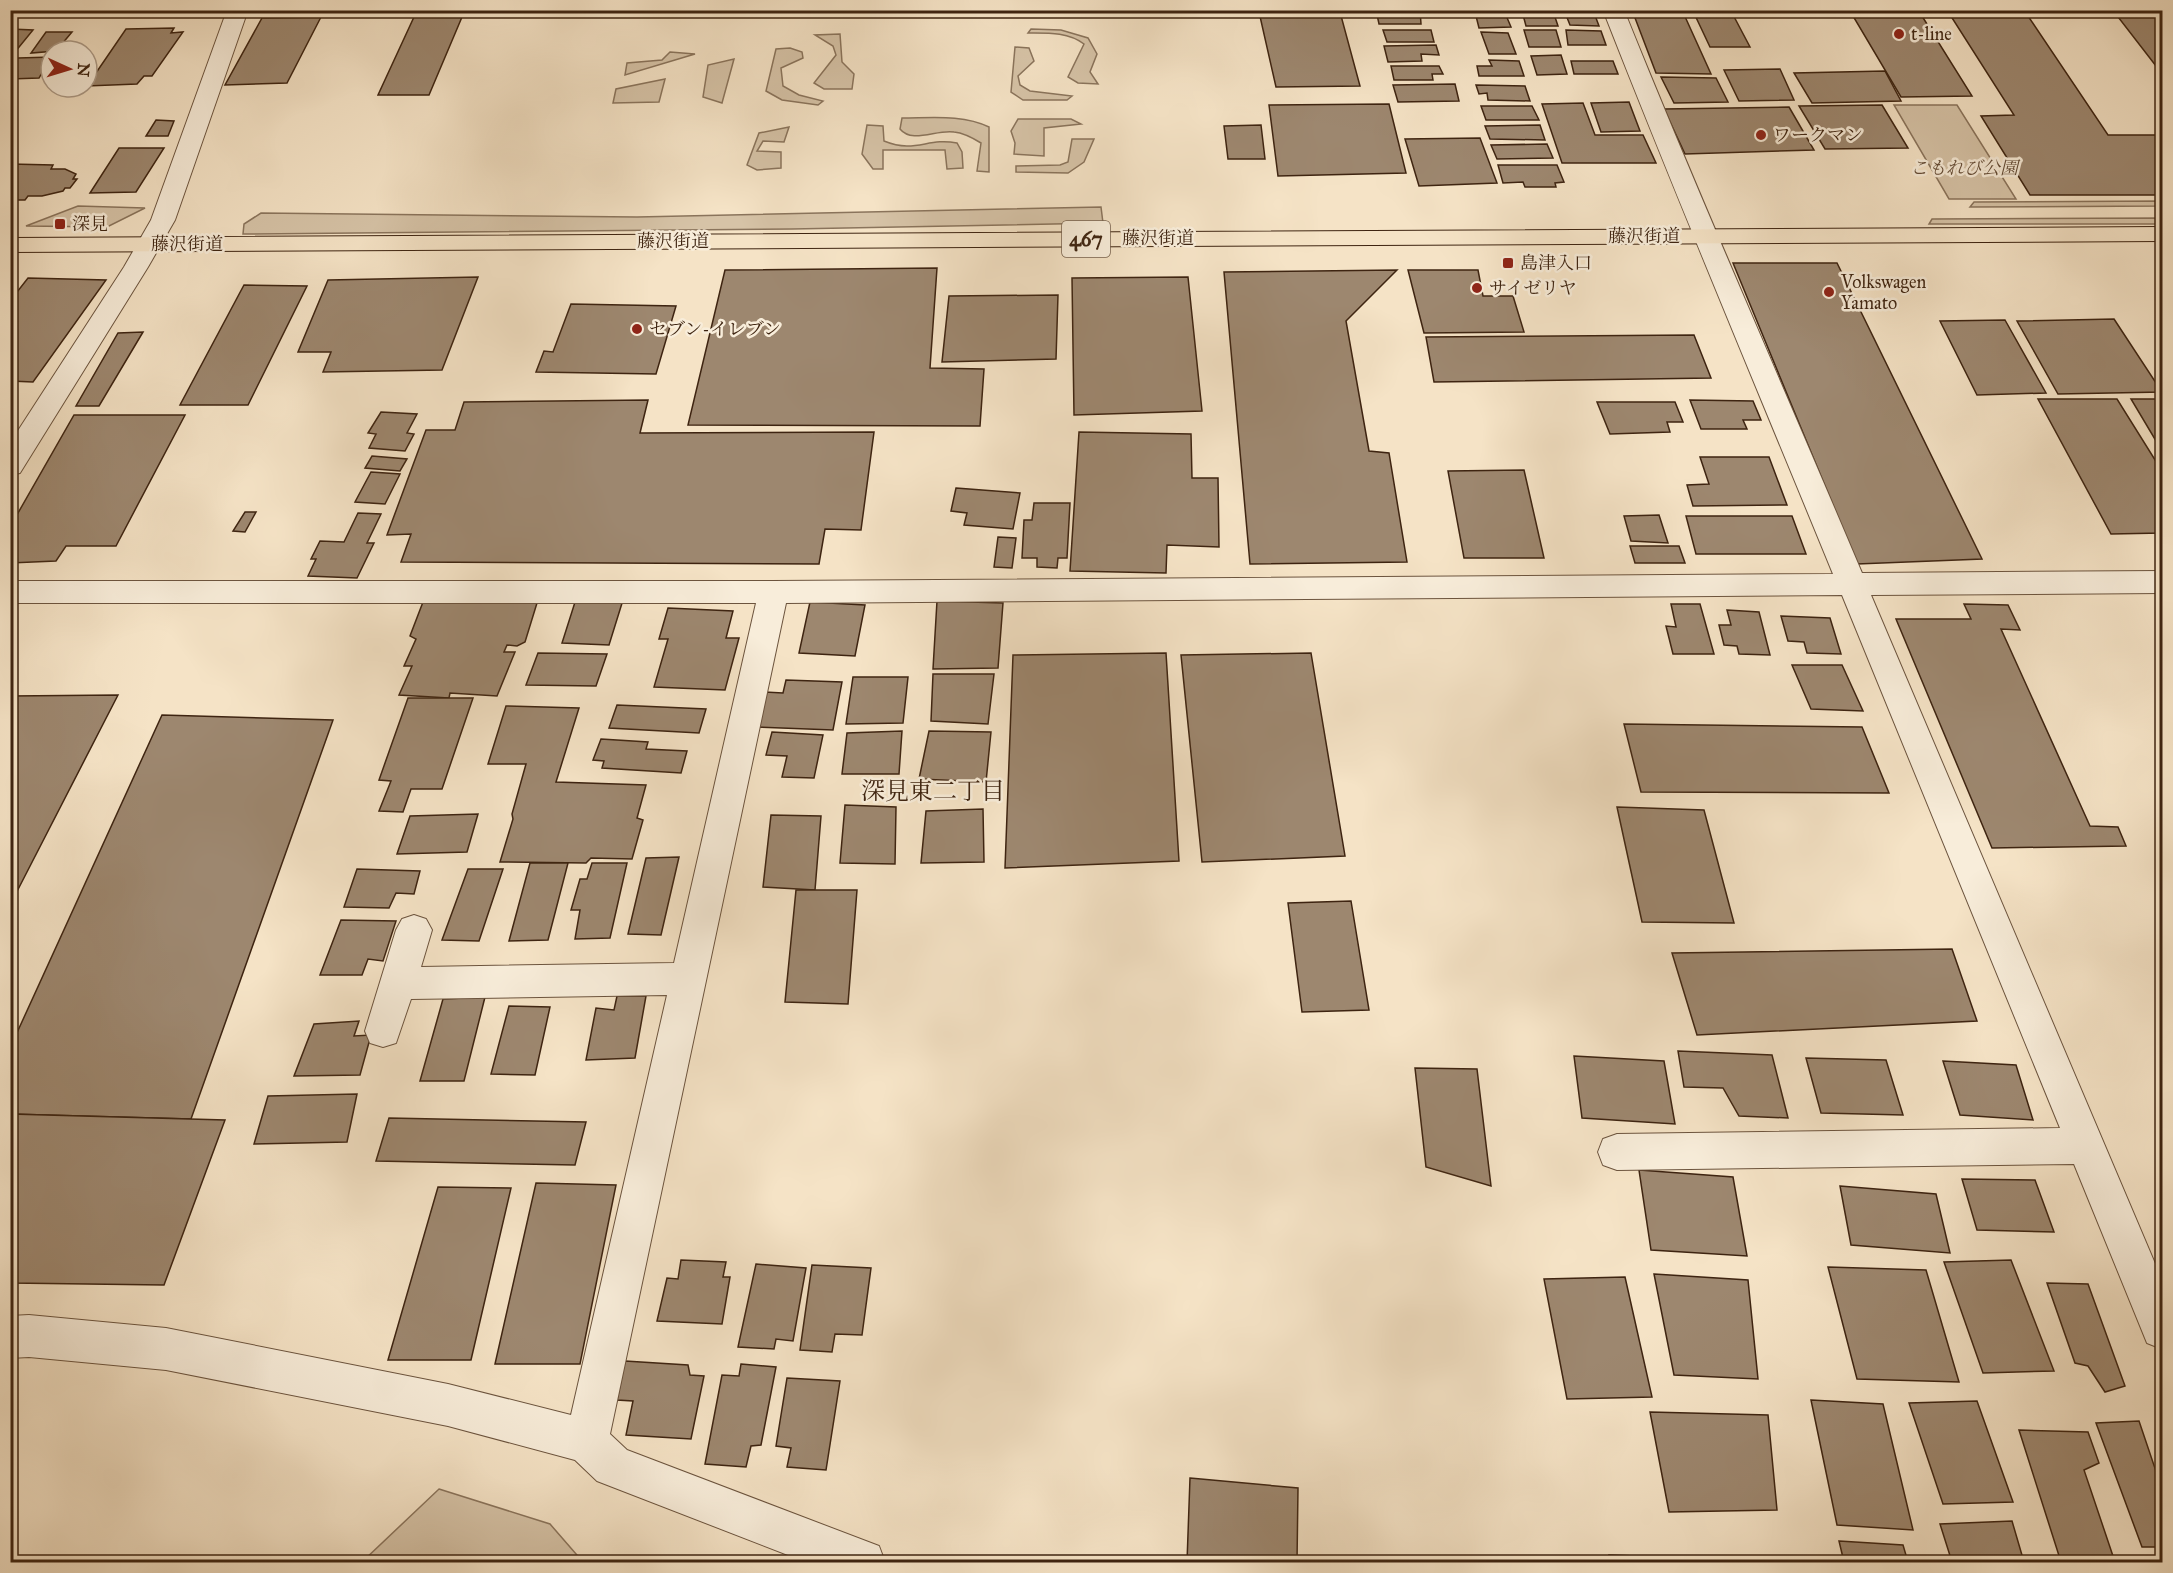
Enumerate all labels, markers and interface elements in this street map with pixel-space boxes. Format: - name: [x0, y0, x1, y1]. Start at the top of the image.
- place label: t-line: [1911, 23, 1952, 45]
- marker: t-line: [1892, 27, 1906, 41]
- north arrow: [39, 39, 99, 99]
- text: N: [73, 63, 93, 78]
- place label: ワークマン: [1773, 124, 1863, 146]
- marker: ワークマン: [1754, 128, 1768, 142]
- park label: こもれび公園: [1910, 157, 2021, 179]
- place label: 深見: [72, 213, 108, 235]
- marker: 深見: [53, 217, 67, 231]
- road number: 467: [1062, 221, 1110, 257]
- street label: 藤沢街道: [1608, 225, 1680, 247]
- street label: 藤沢街道: [1122, 227, 1194, 249]
- street label: 藤沢街道: [637, 230, 709, 252]
- street label: 藤沢街道: [151, 233, 223, 255]
- place label: 島津入口: [1520, 252, 1592, 274]
- marker: 島津入口: [1501, 256, 1515, 270]
- place label: Volkswagen Yamato: [1840, 271, 1926, 314]
- place label: サイゼリヤ: [1489, 277, 1577, 299]
- marker: サイゼリヤ: [1470, 281, 1484, 295]
- marker: Volkswagen Yamato: [1822, 285, 1836, 299]
- place label: セブン-イレブン: [649, 318, 781, 340]
- marker: セブン-イレブン: [630, 322, 644, 336]
- district label: 深見東二丁目: [861, 776, 1005, 806]

